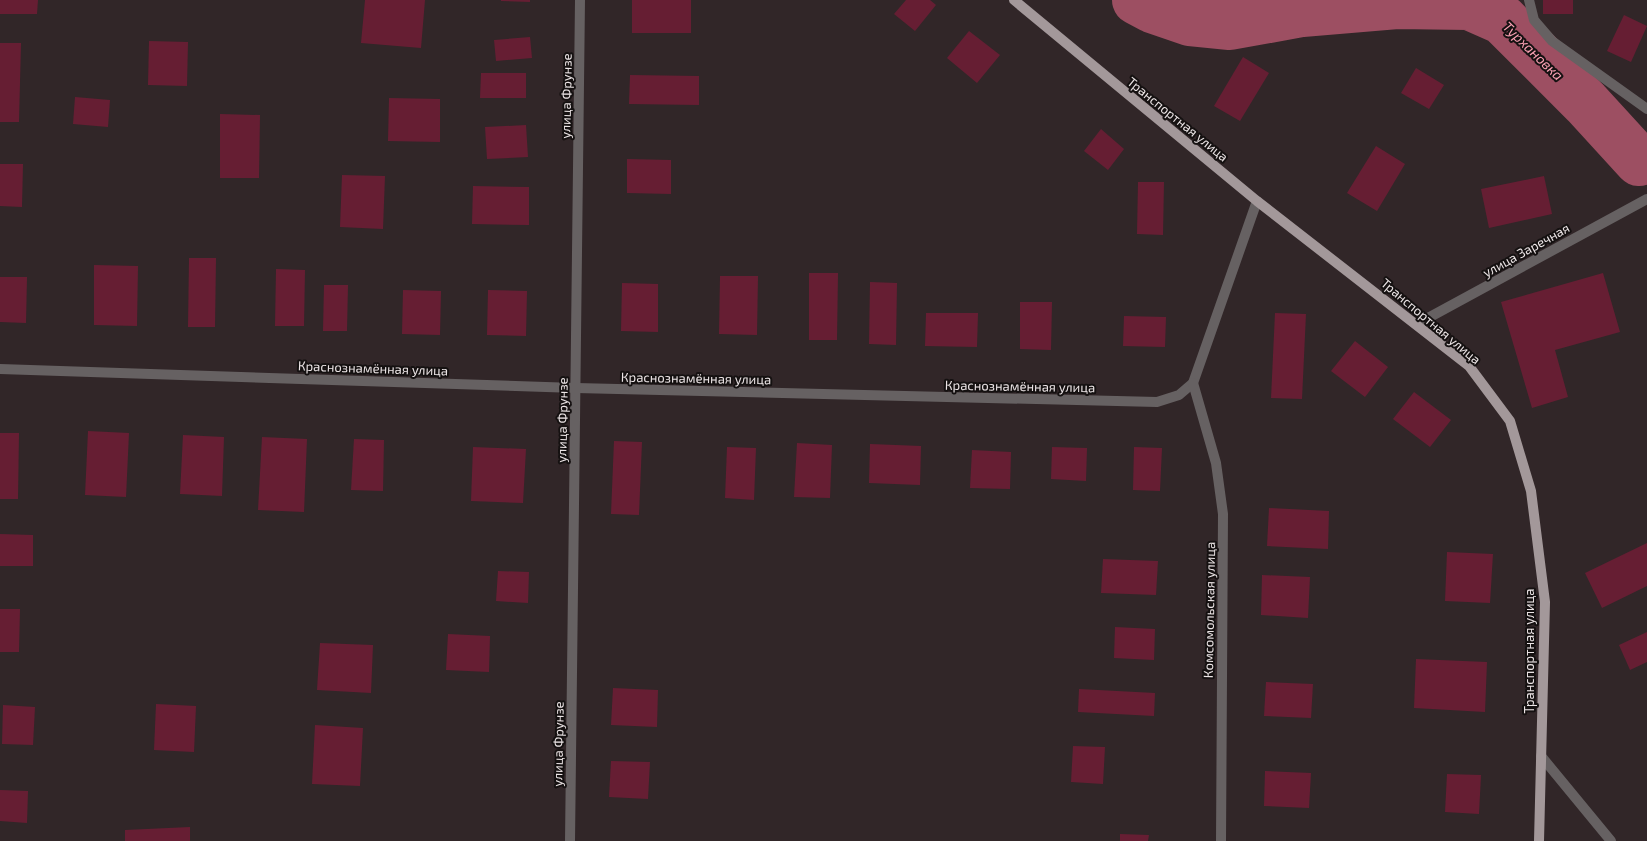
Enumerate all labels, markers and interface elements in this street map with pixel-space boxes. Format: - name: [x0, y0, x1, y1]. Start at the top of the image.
- water label: Турхановка: [1500, 18, 1567, 84]
- street label: улица Фрунзе: [557, 53, 575, 139]
- street label: Транспортная улица: [1124, 73, 1232, 165]
- street label: улица Заречная: [1480, 220, 1572, 280]
- street label: Транспортная улица: [1378, 275, 1484, 367]
- street label: Краснознамённая улица: [298, 357, 448, 379]
- street label: Краснознамённая улица: [621, 369, 771, 387]
- street label: улица Фрунзе: [553, 377, 571, 463]
- street label: Краснознамённая улица: [945, 377, 1095, 395]
- street label: Комсомольская улица: [1200, 542, 1218, 678]
- street label: Транспортная улица: [1521, 588, 1537, 714]
- street label: улица Фрунзе: [549, 701, 567, 787]

